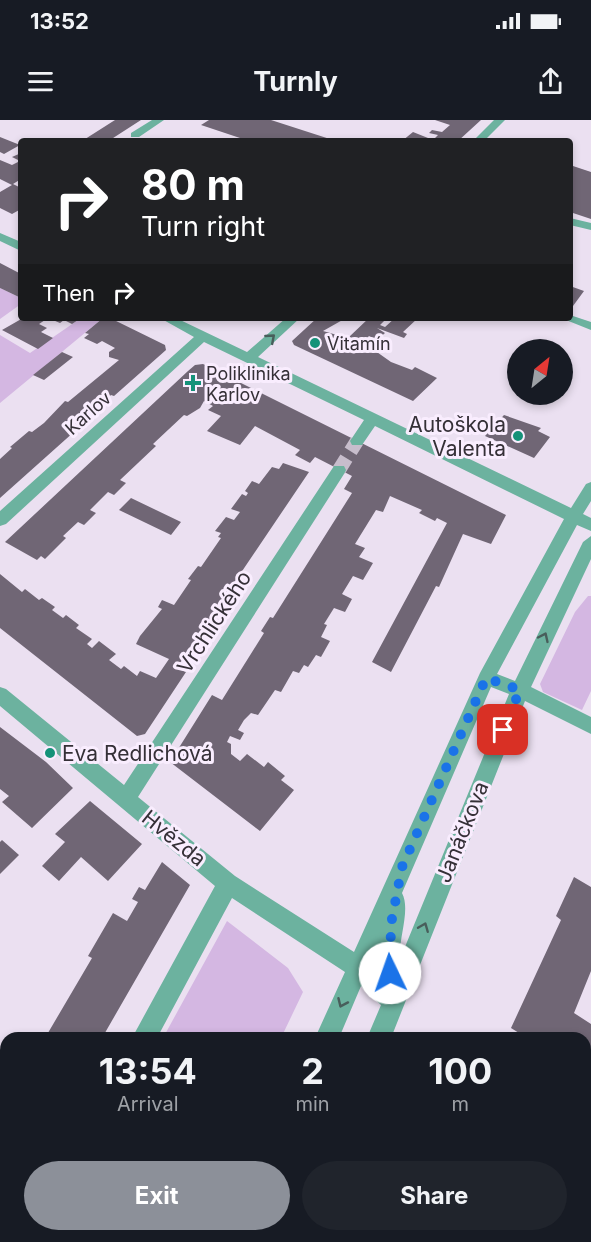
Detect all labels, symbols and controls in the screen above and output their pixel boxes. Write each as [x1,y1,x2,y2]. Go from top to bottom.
text: 13:52 [30,8,89,34]
icon: menu [24,65,57,98]
text: Turnly [253,65,338,98]
icon: share [534,65,567,98]
text: 80 m [141,159,245,210]
icon: right [42,162,120,240]
text: Turn right [141,210,265,243]
icon: right [107,276,140,309]
text: Then [42,280,95,306]
place label: Vitamín [327,333,391,354]
one-way arrow [265,334,275,345]
marker: Vitamín [308,336,322,350]
north arrow [507,339,573,405]
map controls [507,339,573,405]
place label: Poliklinika Karlov [206,363,291,405]
marker: Poliklinika Karlov [184,374,202,392]
street label: Karlov [61,387,115,439]
place label: Autoškola Valenta [408,412,506,461]
marker: Autoškola Valenta [511,429,525,443]
street label: Vrchlického [172,566,256,678]
one-way arrow [537,632,549,643]
pin [477,704,528,755]
icon: arrive [486,713,519,746]
place label: Eva Redlichová [62,741,213,766]
marker: Eva Redlichová [43,746,57,760]
street label: Janáčkova [430,778,494,886]
street label: Hvězda [137,805,211,871]
one-way arrow [416,922,429,933]
position arrow [358,941,422,1005]
one-way arrow [338,997,350,1008]
text: 13:54 [99,1049,197,1093]
text: 2 [301,1049,324,1093]
text: 100 [428,1049,492,1093]
text: Arrival [117,1092,178,1116]
text: min [295,1092,330,1116]
text: m [452,1092,469,1116]
button: Exit [24,1161,290,1230]
button: Share [302,1161,567,1230]

